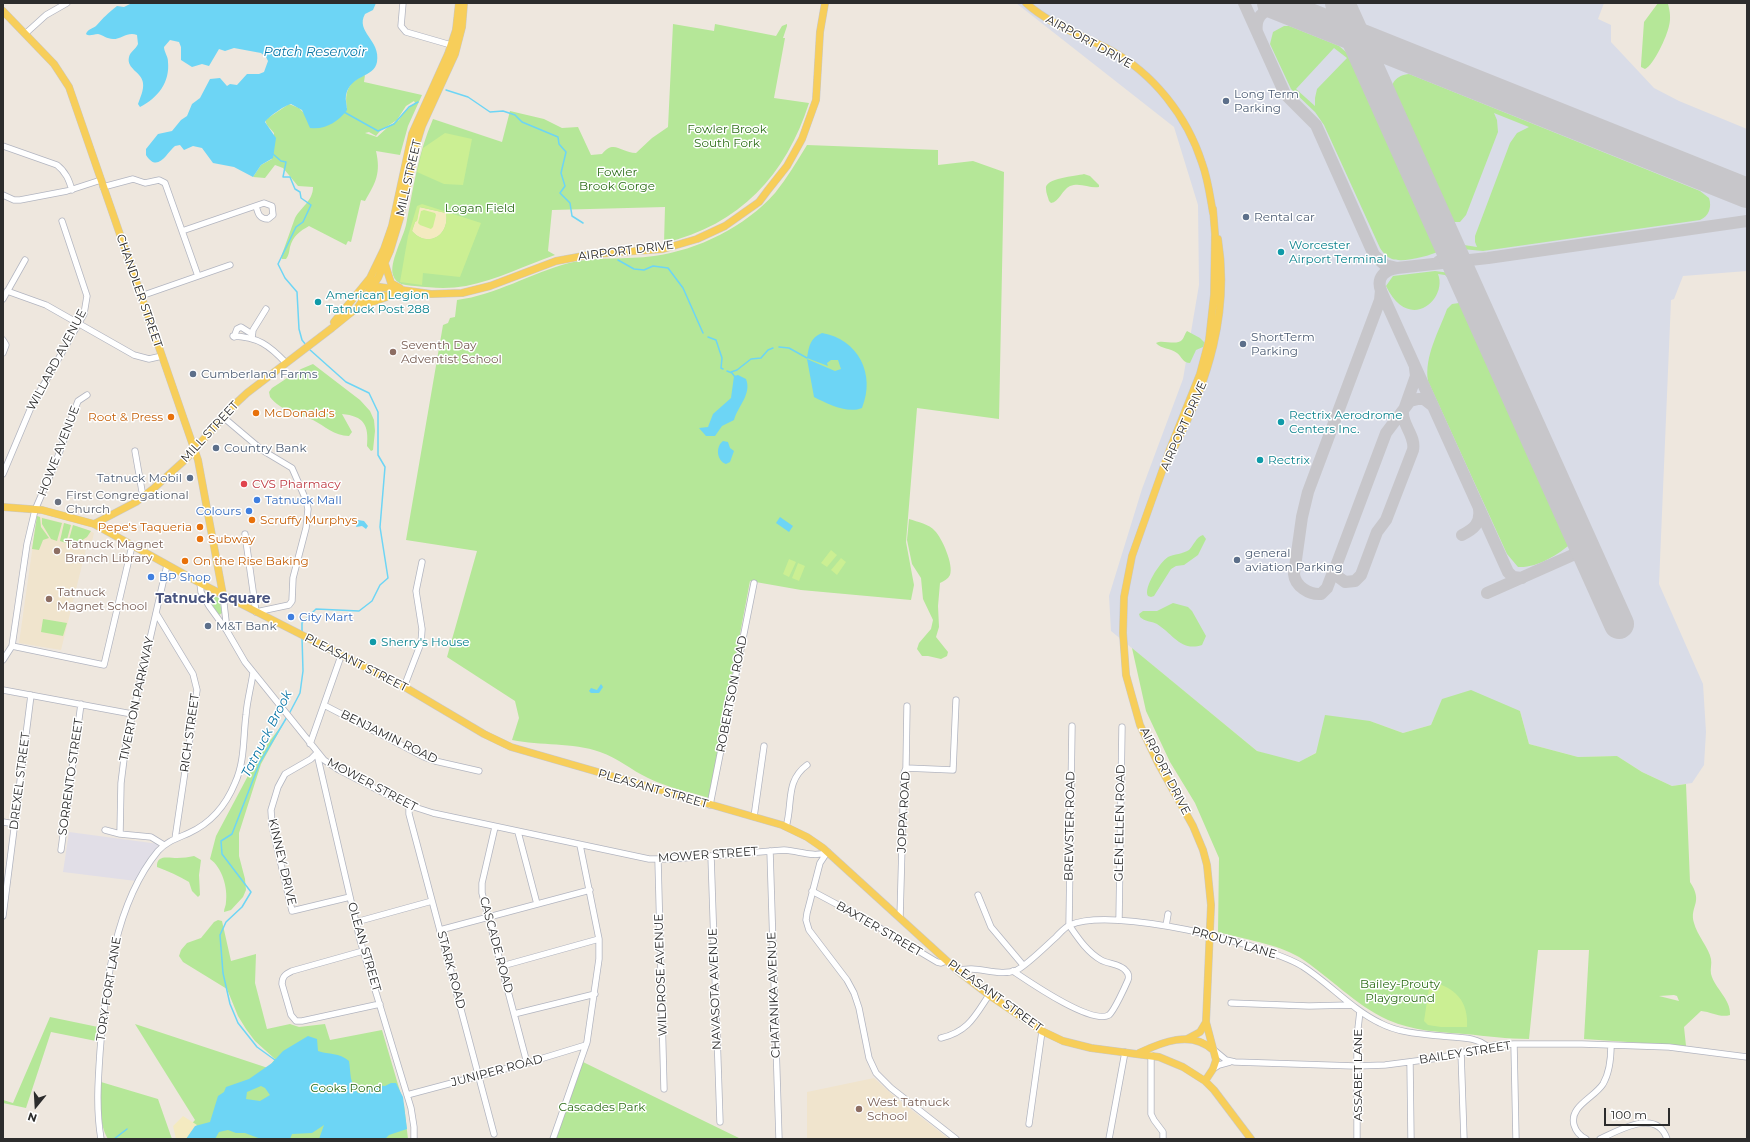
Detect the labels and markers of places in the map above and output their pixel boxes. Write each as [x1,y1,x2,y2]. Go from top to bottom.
place label: Long Term Parking [1234,87,1299,115]
marker: Long Term Parking [1221,96,1231,106]
place label: Rental car [1254,210,1315,224]
marker: Rental car [1241,212,1251,222]
place label: Worcester Airport Terminal [1289,238,1387,266]
marker: Worcester Airport Terminal [1276,247,1286,257]
place label: American Legion Tatnuck Post 288 [326,288,430,316]
marker: American Legion Tatnuck Post 288 [313,297,323,307]
place label: ShortTerm Parking [1251,330,1315,358]
place label: Seventh Day Adventist School [401,338,502,366]
marker: ShortTerm Parking [1238,339,1248,349]
marker: Seventh Day Adventist School [388,347,398,357]
place label: Cumberland Farms [201,367,318,381]
marker: Cumberland Farms [188,369,198,379]
place label: McDonald's [264,406,334,420]
marker: McDonald's [251,408,261,418]
place label: Rectrix Aerodrome Centers Inc. [1289,408,1402,436]
place label: Root & Press [88,410,163,424]
marker: Root & Press [166,412,176,422]
marker: Rectrix Aerodrome Centers Inc. [1276,417,1286,427]
place label: Country Bank [224,441,307,455]
marker: Country Bank [211,443,221,453]
place label: Rectrix [1268,453,1310,467]
marker: Rectrix [1255,455,1265,465]
place label: Tatnuck Mobil [97,471,182,485]
marker: Tatnuck Mobil [185,473,195,483]
place label: CVS Pharmacy [252,477,341,491]
marker: CVS Pharmacy [239,479,249,489]
place label: First Congregational Church [66,488,189,516]
place label: Tatnuck Mall [265,493,342,507]
marker: Tatnuck Mall [252,495,262,505]
marker: First Congregational Church [53,497,63,507]
place label: Colours [196,504,241,518]
marker: Colours [244,506,254,516]
place label: Scruffy Murphys [260,513,357,527]
marker: Scruffy Murphys [247,515,257,525]
place label: Pepe's Taqueria [98,520,192,534]
marker: Pepe's Taqueria [195,522,205,532]
place label: Subway [208,532,255,546]
marker: Subway [195,534,205,544]
place label: Tatnuck Magnet Branch Library [65,537,164,565]
marker: Tatnuck Magnet Branch Library [52,546,62,556]
place label: general aviation Parking [1245,546,1343,574]
place label: On the Rise Baking [193,554,309,568]
marker: general aviation Parking [1232,555,1242,565]
marker: On the Rise Baking [180,556,190,566]
place label: BP Shop [159,570,211,584]
marker: BP Shop [146,572,156,582]
place label: Tatnuck Magnet School [57,585,148,613]
marker: Tatnuck Magnet School [44,594,54,604]
place label: City Mart [299,610,353,624]
marker: City Mart [286,612,296,622]
place label: M&T Bank [216,619,277,633]
marker: M&T Bank [203,621,213,631]
place label: Sherry's House [381,635,470,649]
marker: Sherry's House [368,637,378,647]
place label: West Tatnuck School [867,1095,949,1123]
marker: West Tatnuck School [854,1104,864,1114]

